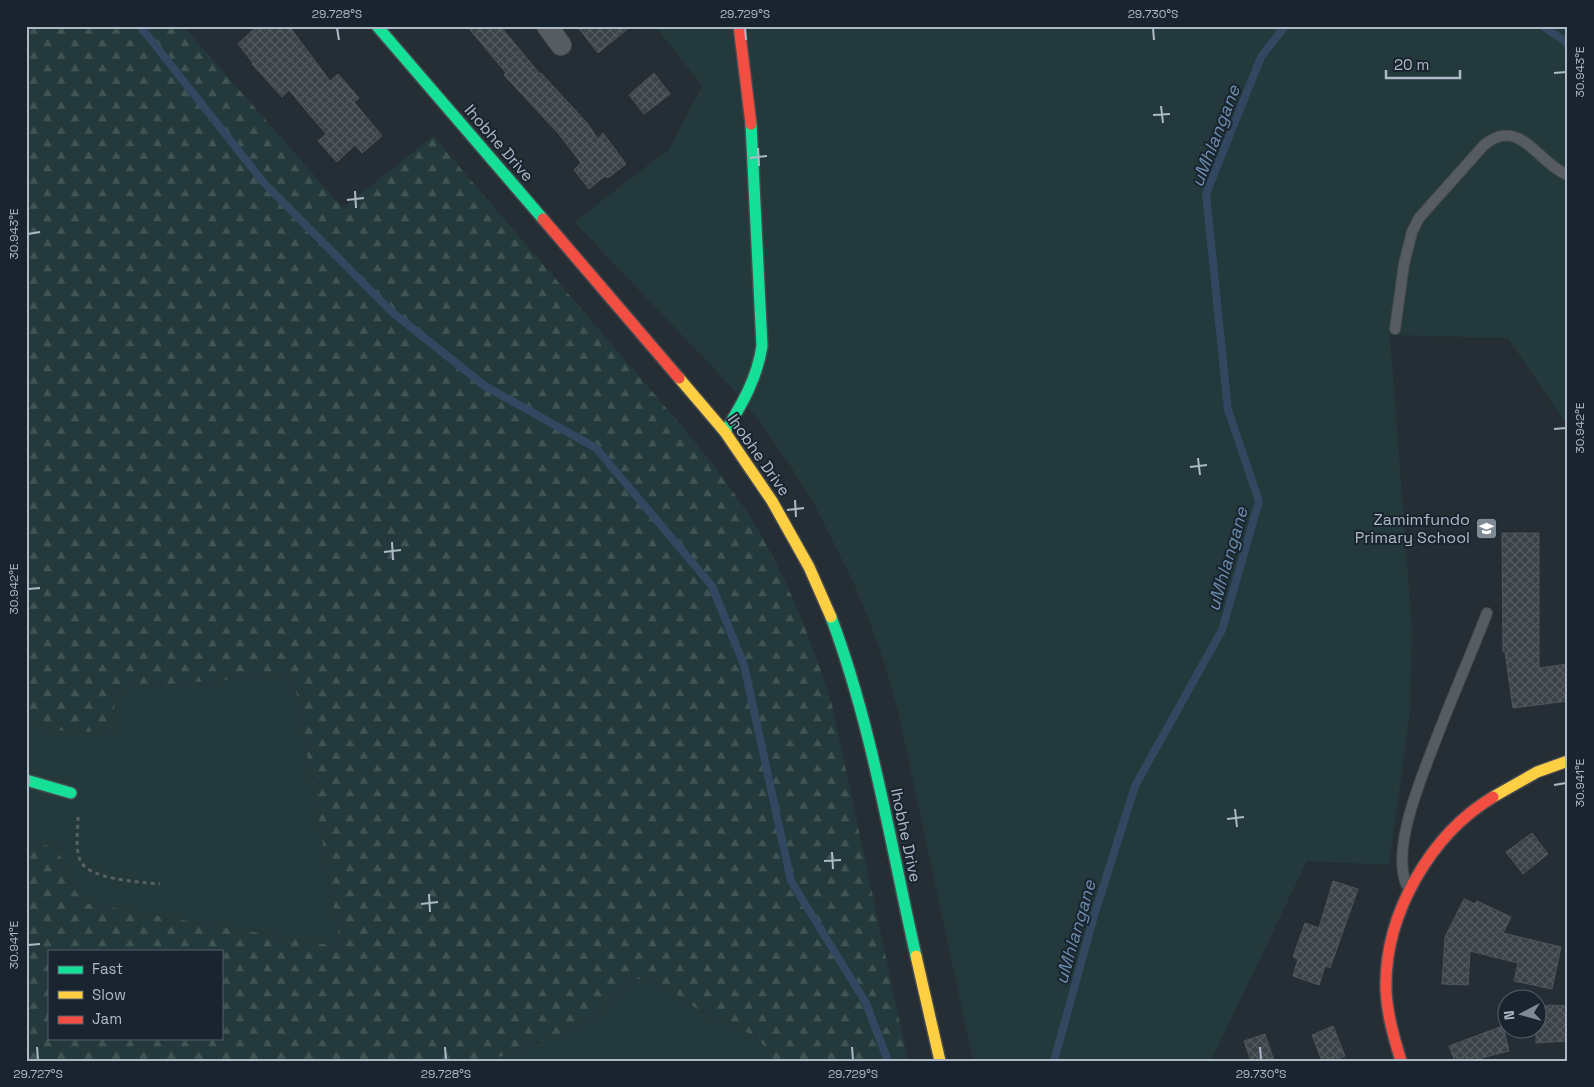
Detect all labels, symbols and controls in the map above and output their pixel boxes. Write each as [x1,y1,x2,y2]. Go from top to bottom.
text: 29.728°S [312,6,362,22]
text: 29.729°S [720,6,770,22]
text: 29.730°S [1128,6,1178,22]
text: 30.943°E [1572,46,1588,98]
scale bar [1386,48,1460,80]
text: 20 m [1394,55,1429,74]
water label: uMhlangane [1185,81,1245,190]
street label: Ihobhe Drive [460,100,538,186]
text: 30.943°E [6,208,22,260]
text: 30.942°E [1572,402,1588,454]
street label: Ihobhe Drive [723,410,795,500]
water label: uMhlangane [1201,503,1253,614]
place label: Zamimfundo Primary School [1355,509,1470,548]
school or university icon: Zamimfundo Primary School [1474,516,1498,540]
text: 30.942°E [6,563,22,615]
text: 30.941°E [1572,758,1588,807]
street label: Ihobhe Drive [886,786,926,884]
water label: uMhlangane [1049,876,1101,987]
text: 30.941°E [6,920,22,969]
legend [48,950,222,1040]
text: Fast [92,959,123,978]
text: Slow [92,985,126,1004]
north arrow [1496,990,1546,1040]
text: Jam [92,1009,122,1028]
text: N [1500,1010,1519,1021]
text: 29.727°S [13,1066,63,1082]
text: 29.728°S [421,1066,471,1082]
text: 29.729°S [828,1066,878,1082]
text: 29.730°S [1236,1066,1286,1082]

